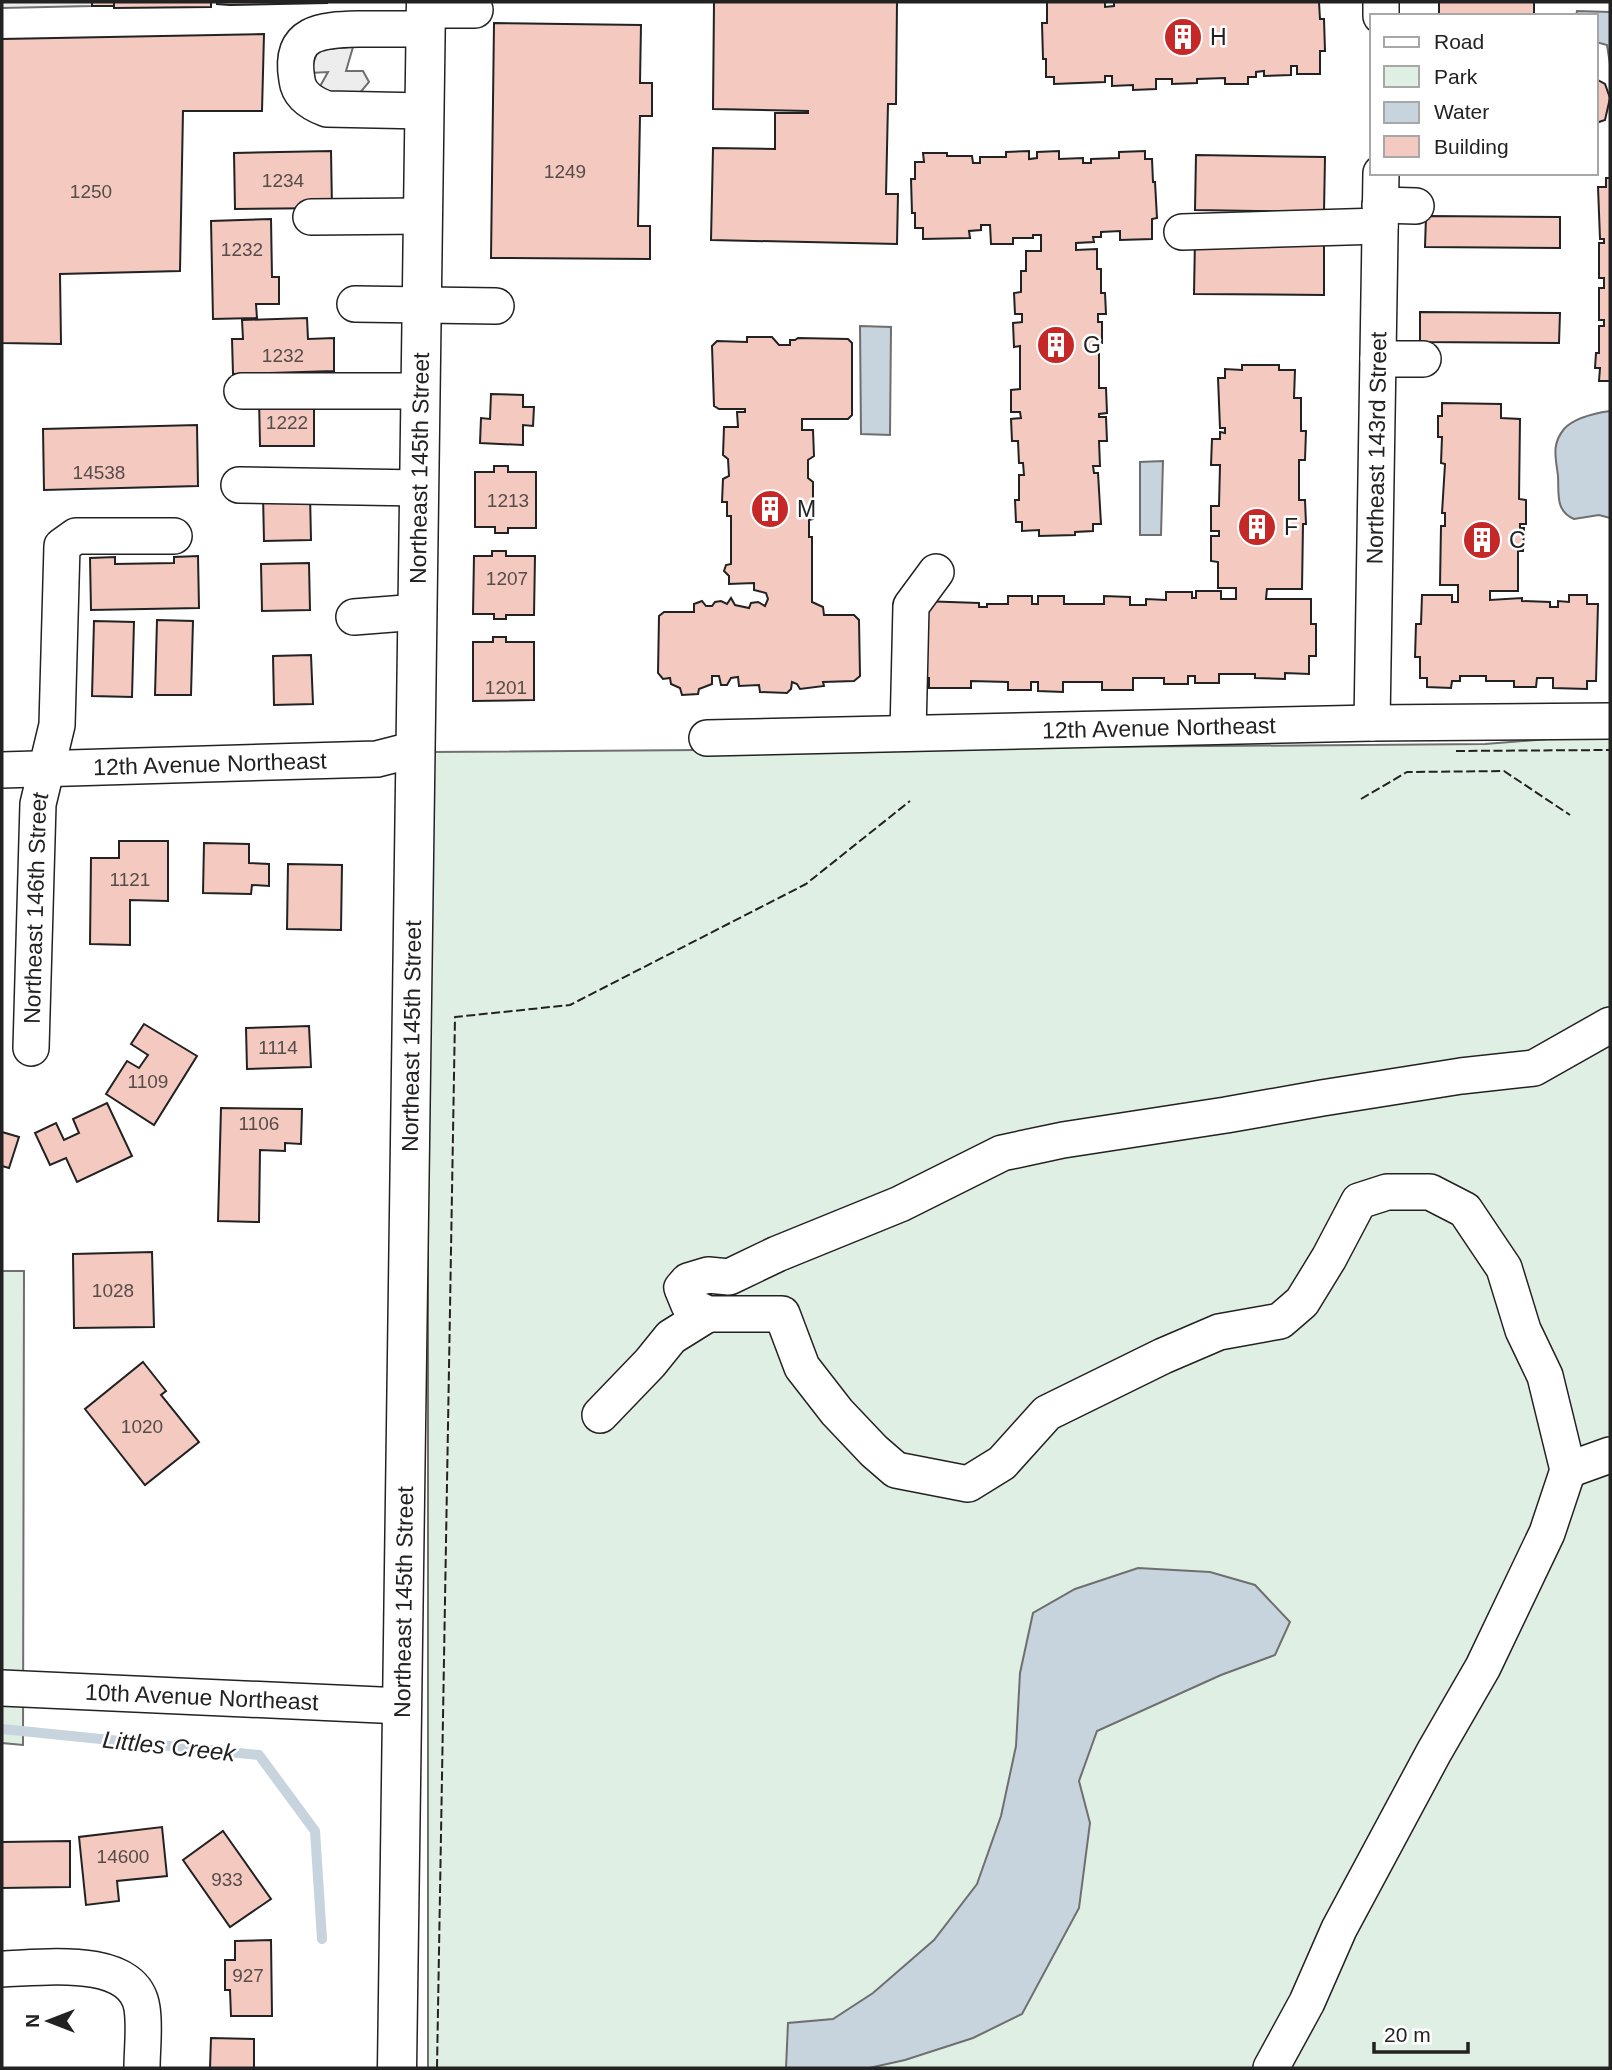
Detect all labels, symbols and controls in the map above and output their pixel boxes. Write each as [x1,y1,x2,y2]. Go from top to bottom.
legend [1370,14,1598,175]
building icon: H [1162,16,1204,58]
place label: H [1210,24,1227,50]
text: Road [1434,30,1484,53]
text: Park [1434,65,1478,88]
text: Water [1434,100,1489,123]
text: Building [1434,135,1509,158]
house number: 1249 [544,161,586,182]
house number: 1234 [262,170,305,191]
house number: 1250 [70,181,112,202]
house number: 1232 [221,239,263,260]
building icon: G [1035,324,1077,366]
street label: Northeast 143rd Street [1362,331,1391,565]
place label: G [1083,332,1101,358]
house number: 1232 [262,345,304,366]
street label: Northeast 145th Street [405,352,434,584]
house number: 1222 [266,412,308,433]
house number: 14538 [73,462,125,483]
building icon: M [749,488,791,530]
house number: 1213 [487,490,529,511]
place label: M [797,496,816,522]
building icon: F [1236,506,1278,548]
place label: F [1284,514,1298,540]
building icon: C [1461,519,1503,561]
place label: C [1509,527,1526,553]
house number: 1207 [486,568,528,589]
house number: 1201 [485,677,527,698]
street label: 12th Avenue Northeast [1042,712,1277,743]
street label: 12th Avenue Northeast [93,747,328,780]
street label: Northeast 146th Street [19,789,54,1024]
house number: 1121 [110,869,150,890]
street label: Northeast 145th Street [397,920,426,1152]
house number: 1114 [258,1037,298,1058]
house number: 1109 [128,1071,168,1092]
house number: 1106 [239,1113,279,1134]
house number: 1028 [92,1280,134,1301]
house number: 1020 [121,1416,163,1437]
street label: Northeast 145th Street [389,1486,418,1718]
street label: 10th Avenue Northeast [84,1679,320,1715]
water label: Littles Creek [101,1726,239,1767]
house number: 14600 [97,1846,149,1867]
house number: 933 [211,1869,243,1890]
house number: 927 [232,1965,264,1986]
north arrow [14,1986,84,2056]
scale bar [1374,2010,1468,2054]
text: N [22,2014,43,2028]
text: 20 m [1384,2023,1431,2046]

